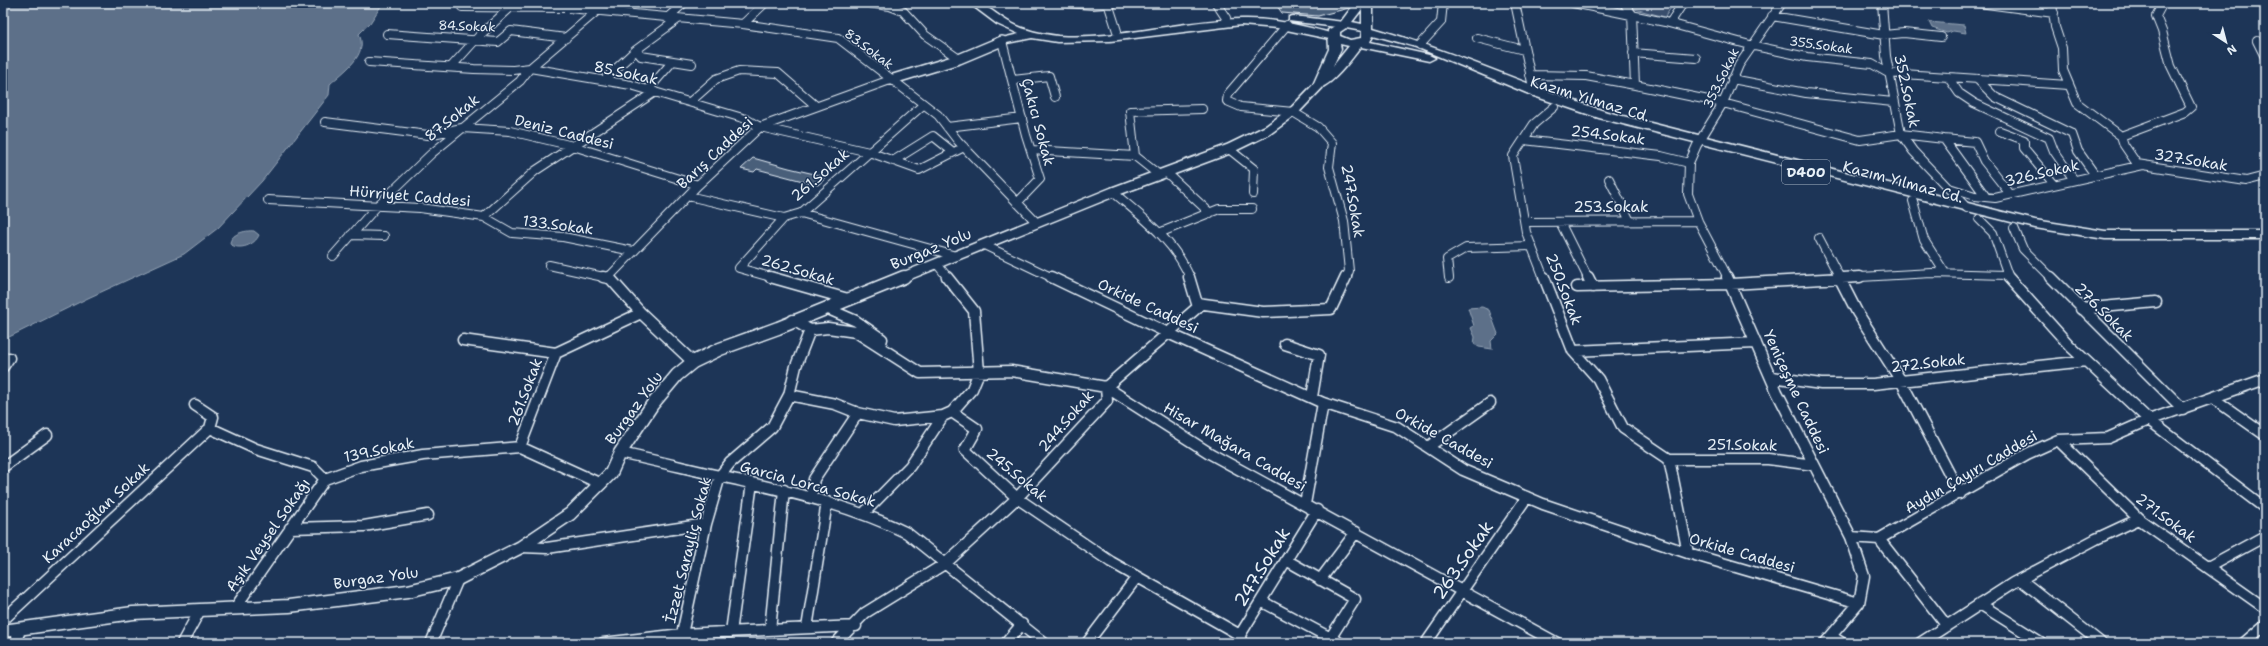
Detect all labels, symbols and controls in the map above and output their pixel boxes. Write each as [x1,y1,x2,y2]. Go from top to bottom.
street label: 84.Sokak [438,17,496,35]
north arrow [2206,22,2246,62]
street label: 83.Sokak [841,25,897,73]
street label: 355.Sokak [1788,32,1854,58]
text: N [2223,41,2240,58]
street label: 353.Sokak [1699,45,1743,111]
street label: 352.Sokak [1889,52,1925,130]
street label: 85.Sokak [592,56,660,90]
street label: Kazım Yılmaz Cd. [1528,71,1652,127]
street label: Çakıcı Sokak [1017,76,1059,168]
street label: 87.Sokak [420,90,484,146]
street label: Deniz Caddesi [512,110,616,154]
street label: Barış Caddesi [673,112,757,194]
street label: 254.Sokak [1570,120,1646,150]
street label: 261.Sokak [787,144,853,206]
street label: 327.Sokak [2153,144,2229,176]
street label: 326.Sokak [2003,155,2081,191]
street label: Kazım Yılmaz Cd. [1841,156,1966,208]
road number: D400 [1782,160,1830,184]
street label: 247.Sokak [1337,163,1369,239]
street label: Hürriyet Caddesi [348,181,472,211]
street label: 253.Sokak [1573,197,1649,217]
street label: 133.Sokak [521,211,595,239]
street label: Burgaz Yolu [887,224,975,274]
street label: 262.Sokak [759,250,837,290]
street label: 250.Sokak [1541,250,1587,328]
street label: Orkide Caddesi [1094,274,1202,338]
street label: 276.Sokak [2070,278,2138,346]
street label: Yeniçeşme Caddesi [1758,327,1834,457]
street label: 272.Sokak [1890,349,1966,377]
street label: 261.Sokak [503,355,547,429]
street label: Burgaz Yolu [601,367,667,449]
street label: 244.Sokak [1034,386,1098,456]
street label: Hisar Mağara Caddesi [1160,398,1310,496]
street label: Orkide Caddesi [1391,403,1497,473]
street label: Aydın Çayırı Caddesi [1901,426,2041,518]
street label: 139.Sokak [342,433,416,467]
street label: 251.Sokak [1706,434,1778,456]
street label: 245.Sokak [982,443,1052,507]
street label: Garcia Lorca Sokak [738,456,878,512]
street label: Karacaoğlan Sokak [38,458,154,568]
street label: Aşık Veysel Sokağı [221,474,315,596]
street label: İzzet Sarayliç Sokak [660,475,716,625]
street label: 271.Sokak [2132,489,2200,547]
street label: 263.Sokak [1427,516,1499,604]
street label: 247.Sokak [1228,523,1296,611]
street label: Orkide Caddesi [1687,528,1797,578]
street label: Burgaz Yolu [332,562,420,594]

